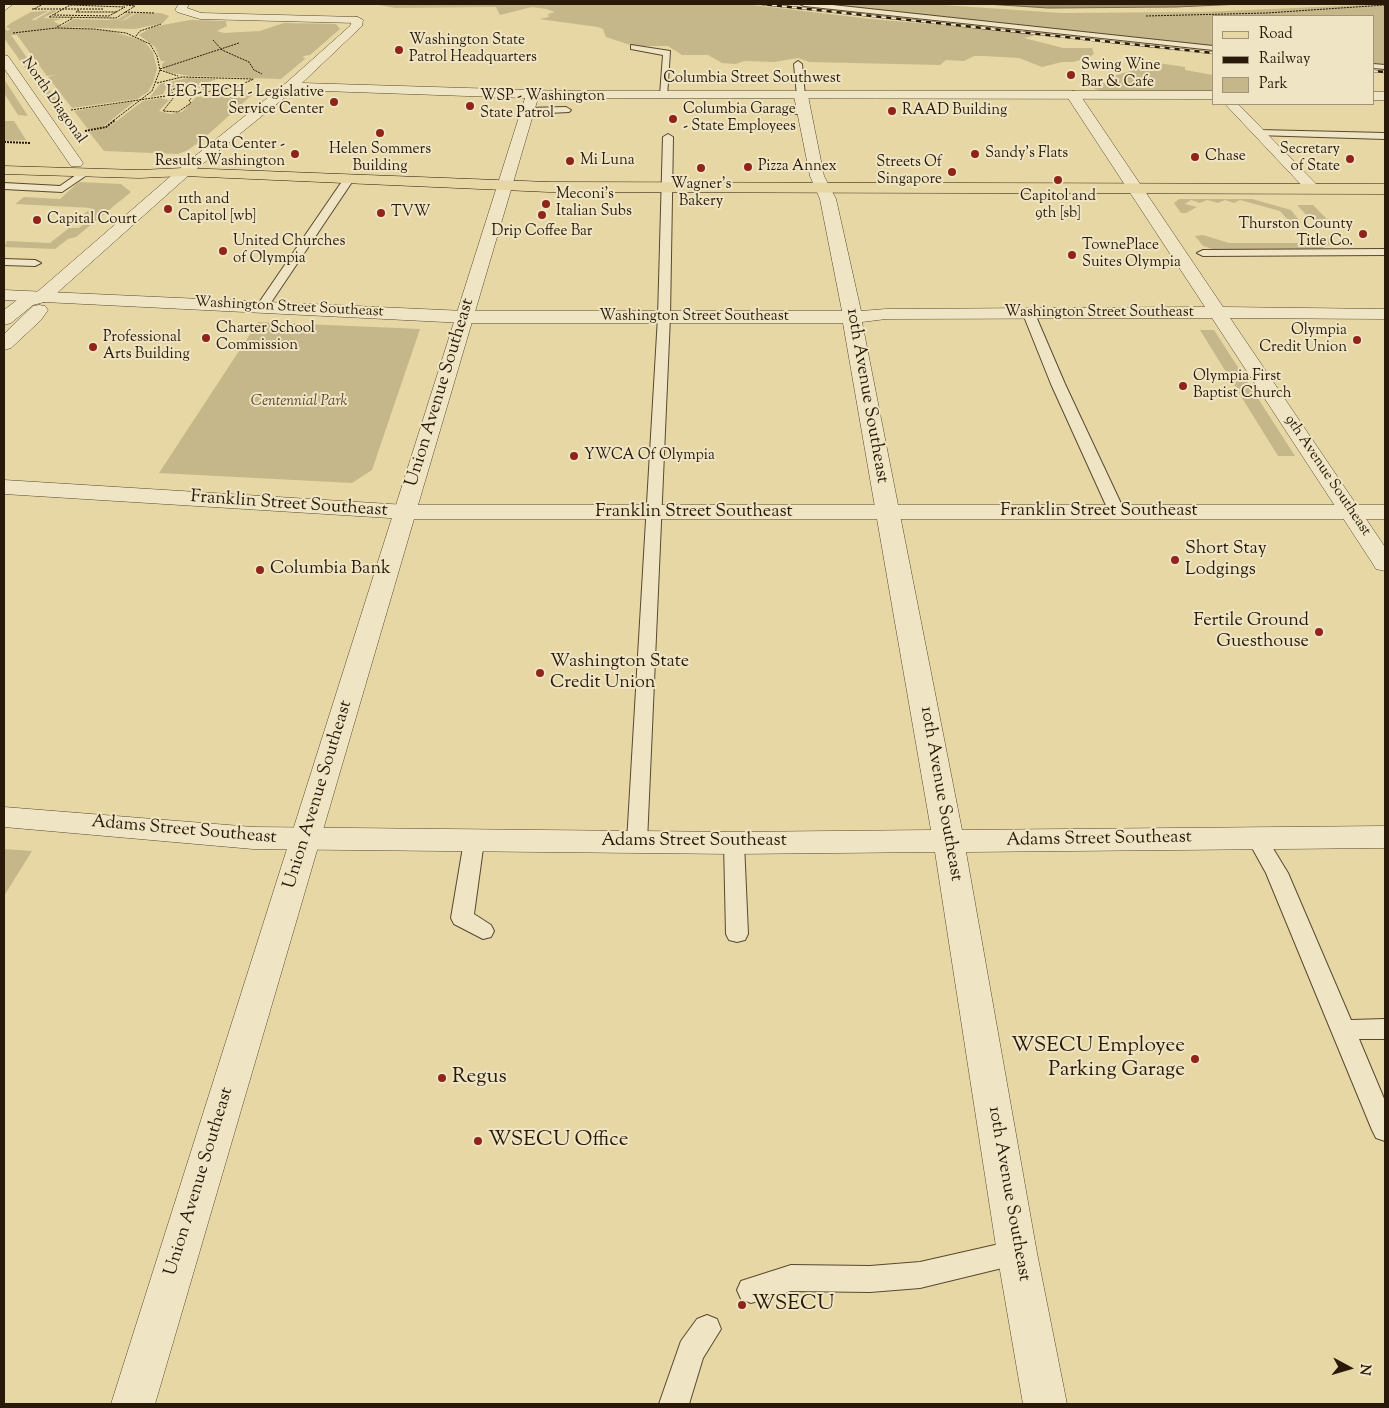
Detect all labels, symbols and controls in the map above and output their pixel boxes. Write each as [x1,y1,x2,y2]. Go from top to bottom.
legend [1212,15,1374,105]
text: Road [1259,24,1293,45]
place label: Washington State Patrol Headquarters [409,32,537,67]
marker: Washington State Patrol Headquarters [393,44,405,56]
text: Railway [1259,49,1310,70]
street label: North Diagonal [17,54,89,148]
place label: Swing Wine Bar & Cafe [1081,57,1160,92]
marker: Swing Wine Bar & Cafe [1065,69,1077,81]
street label: Columbia Street Southwest [663,70,841,88]
text: Park [1259,74,1288,95]
place label: LEG-TECH - Legislative Service Center [167,84,324,119]
place label: WSP - Washington State Patrol [480,88,605,123]
marker: LEG-TECH - Legislative Service Center [328,96,340,108]
marker: WSP - Washington State Patrol [464,100,476,112]
place label: Columbia Garage - State Employees [683,101,796,136]
place label: RAAD Building [902,102,1007,120]
marker: RAAD Building [886,105,898,117]
marker: Columbia Garage - State Employees [667,113,679,125]
marker: Helen Sommers Building [374,127,386,139]
place label: Data Center - Results Washington [155,136,285,171]
place label: Helen Sommers Building [329,141,431,176]
place label: Secretary of State [1280,141,1340,176]
place label: Sandy's Flats [985,145,1068,163]
marker: Data Center - Results Washington [289,148,301,160]
marker: Sandy's Flats [969,148,981,160]
place label: Chase [1205,148,1246,166]
marker: Chase [1189,151,1201,163]
place label: Mi Luna [580,152,635,170]
marker: Secretary of State [1344,153,1356,165]
place label: Streets Of Singapore [876,154,942,189]
marker: Mi Luna [564,155,576,167]
place label: Pizza Annex [758,158,837,176]
marker: Pizza Annex [742,161,754,173]
marker: Wagner's Bakery [695,162,707,174]
marker: Streets Of Singapore [946,166,958,178]
marker: Capitol and 9th [sb] [1052,174,1064,186]
place label: Wagner's Bakery [671,176,731,211]
place label: Meconi's Italian Subs [556,186,632,221]
place label: Capitol and 9th [sb] [1020,188,1096,223]
place label: 11th and Capitol [wb] [178,191,256,226]
marker: Meconi's Italian Subs [540,198,552,210]
marker: 11th and Capitol [wb] [162,203,174,215]
place label: TVW [391,204,430,222]
marker: TVW [375,207,387,219]
marker: Drip Coffee Bar [536,209,548,221]
place label: Capital Court [47,211,137,229]
marker: Capital Court [31,214,43,226]
place label: Thurston County Title Co. [1238,216,1353,251]
place label: Drip Coffee Bar [492,223,592,241]
marker: Thurston County Title Co. [1357,228,1369,240]
place label: United Churches of Olympia [233,233,345,268]
place label: TownePlace Suites Olympia [1082,237,1181,272]
marker: United Churches of Olympia [217,245,229,257]
marker: TownePlace Suites Olympia [1066,249,1078,261]
street label: Washington Street Southeast [194,294,384,322]
street label: Union Avenue Southeast [402,296,480,490]
street label: Washington Street Southeast [1004,304,1194,322]
street label: 10th Avenue Southeast [840,307,892,485]
street label: Washington Street Southeast [599,308,789,326]
place label: Charter School Commission [216,320,315,355]
place label: Olympia Credit Union [1259,322,1347,357]
place label: Professional Arts Building [103,329,190,364]
marker: Charter School Commission [200,332,212,344]
marker: Olympia Credit Union [1351,334,1363,346]
marker: Professional Arts Building [87,341,99,353]
place label: Olympia First Baptist Church [1193,368,1292,403]
marker: Olympia First Baptist Church [1177,380,1189,392]
park label: Centennial Park [251,393,347,411]
street label: 9th Avenue Southeast [1280,412,1374,540]
place label: YWCA Of Olympia [584,447,715,465]
marker: YWCA Of Olympia [568,450,580,462]
street label: Franklin Street Southeast [190,487,388,523]
street label: Franklin Street Southeast [1000,501,1198,523]
street label: Franklin Street Southeast [595,502,793,524]
place label: Short Stay Lodgings [1185,539,1267,582]
marker: Short Stay Lodgings [1169,554,1181,566]
place label: Columbia Bank [270,559,391,581]
marker: Columbia Bank [254,564,266,576]
place label: Fertile Ground Guesthouse [1194,611,1309,654]
marker: Fertile Ground Guesthouse [1313,626,1325,638]
place label: Washington State Credit Union [550,652,689,694]
marker: Washington State Credit Union [534,667,546,679]
street label: Union Avenue Southeast [280,698,358,892]
street label: 10th Avenue Southeast [914,705,966,883]
street label: Adams Street Southeast [91,812,277,850]
street label: Adams Street Southeast [1006,828,1192,852]
street label: Adams Street Southeast [601,831,787,853]
place label: WSECU Employee Parking Garage [1011,1034,1185,1084]
marker: WSECU Employee Parking Garage [1189,1053,1201,1065]
place label: Regus [452,1065,507,1091]
marker: Regus [436,1072,448,1084]
street label: Union Avenue Southeast [161,1085,239,1279]
street label: 10th Avenue Southeast [982,1105,1034,1283]
place label: WSECU Office [488,1128,629,1154]
marker: WSECU Office [472,1135,484,1147]
place label: WSECU [752,1292,834,1318]
marker: WSECU [736,1299,748,1311]
north arrow [1324,1343,1374,1393]
text: N [1353,1363,1374,1376]

